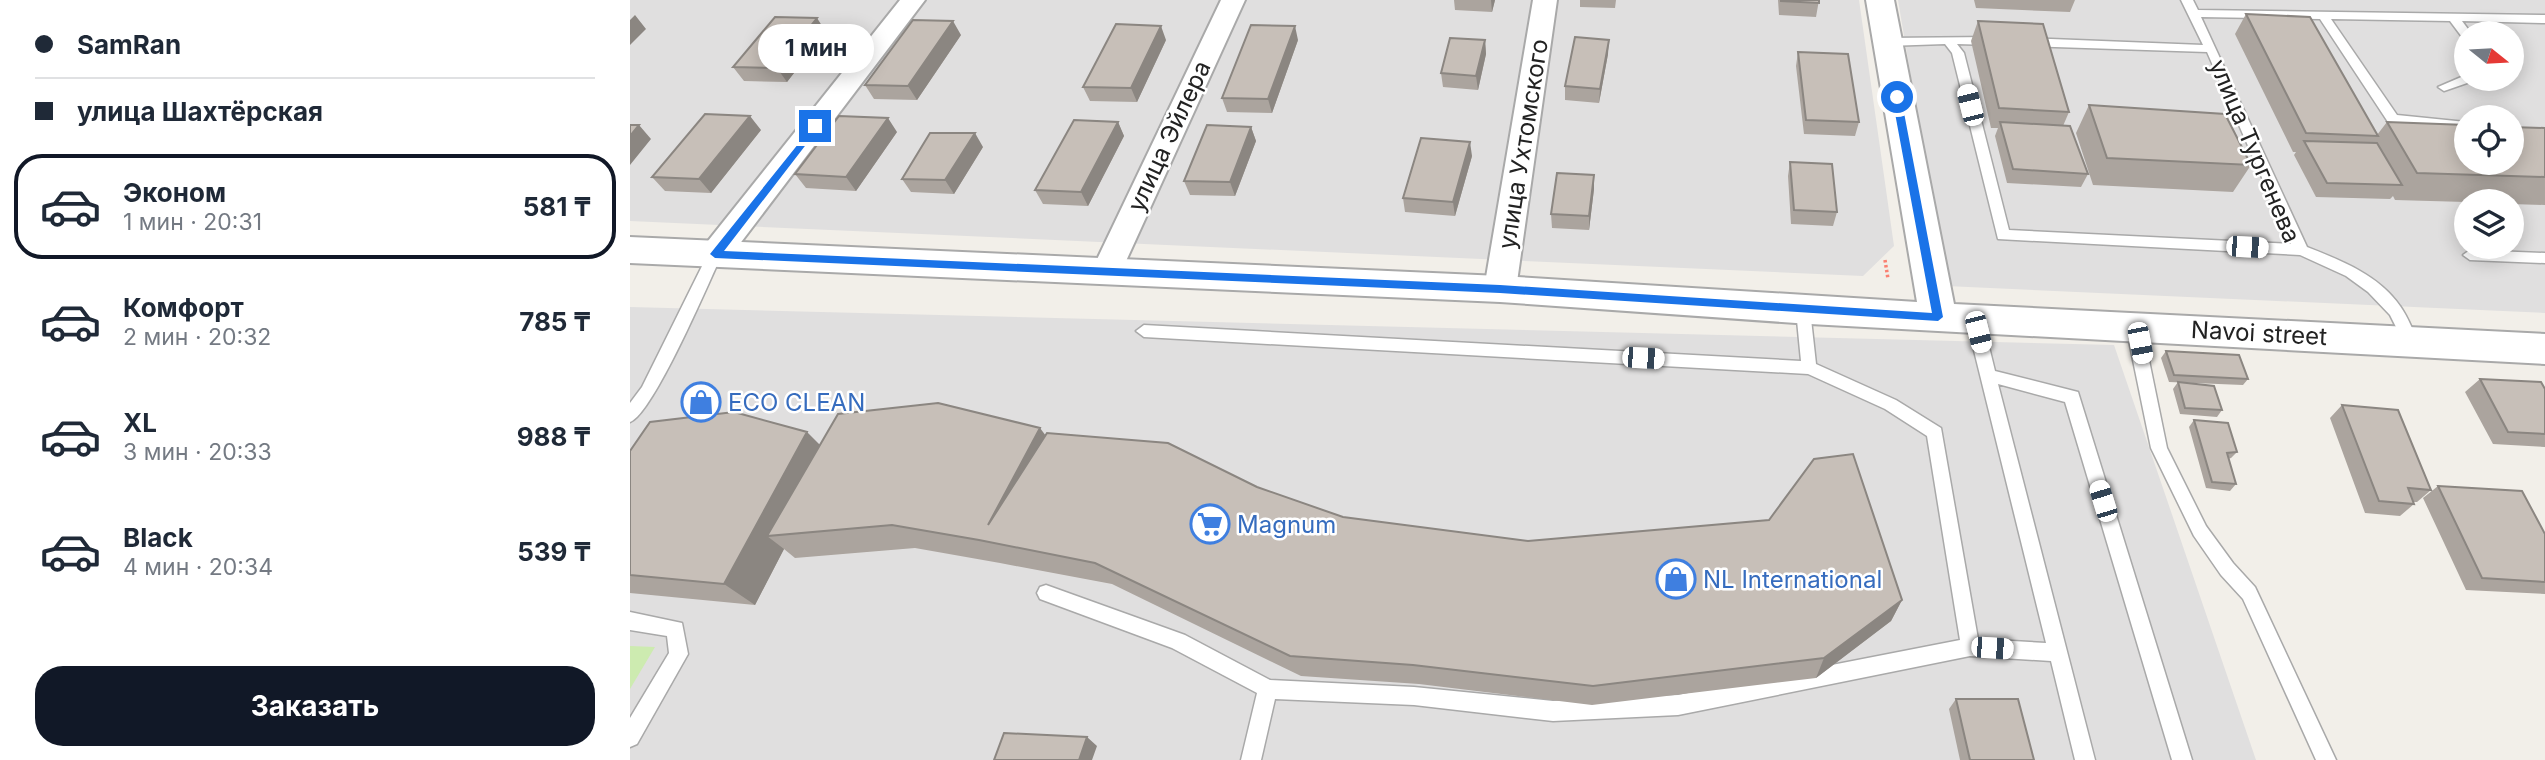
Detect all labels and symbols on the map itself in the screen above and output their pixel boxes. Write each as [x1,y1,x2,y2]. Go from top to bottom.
north arrow [2454,21,2524,91]
callout: 1 мин [757,24,873,74]
street label: улица Ухтомского [1492,37,1554,251]
street label: улица Тургенева [2203,55,2307,247]
street label: улица Эйлера [1121,56,1217,216]
route start [1881,81,1913,113]
car [1955,82,1986,128]
route end [799,110,831,142]
car [2226,235,2269,259]
car [1963,309,1994,355]
street label: Navoi street [2190,315,2328,351]
car [2126,320,2155,366]
car [1622,346,1665,370]
shop icon: ECO CLEAN [680,381,722,423]
place label: ECO CLEAN [728,388,865,417]
car [2087,478,2120,524]
supermarket icon: Magnum [1189,503,1231,545]
place label: Magnum [1237,510,1336,539]
shop icon: NL International [1655,558,1697,600]
place label: NL International [1703,565,1882,594]
car [1971,636,2014,660]

